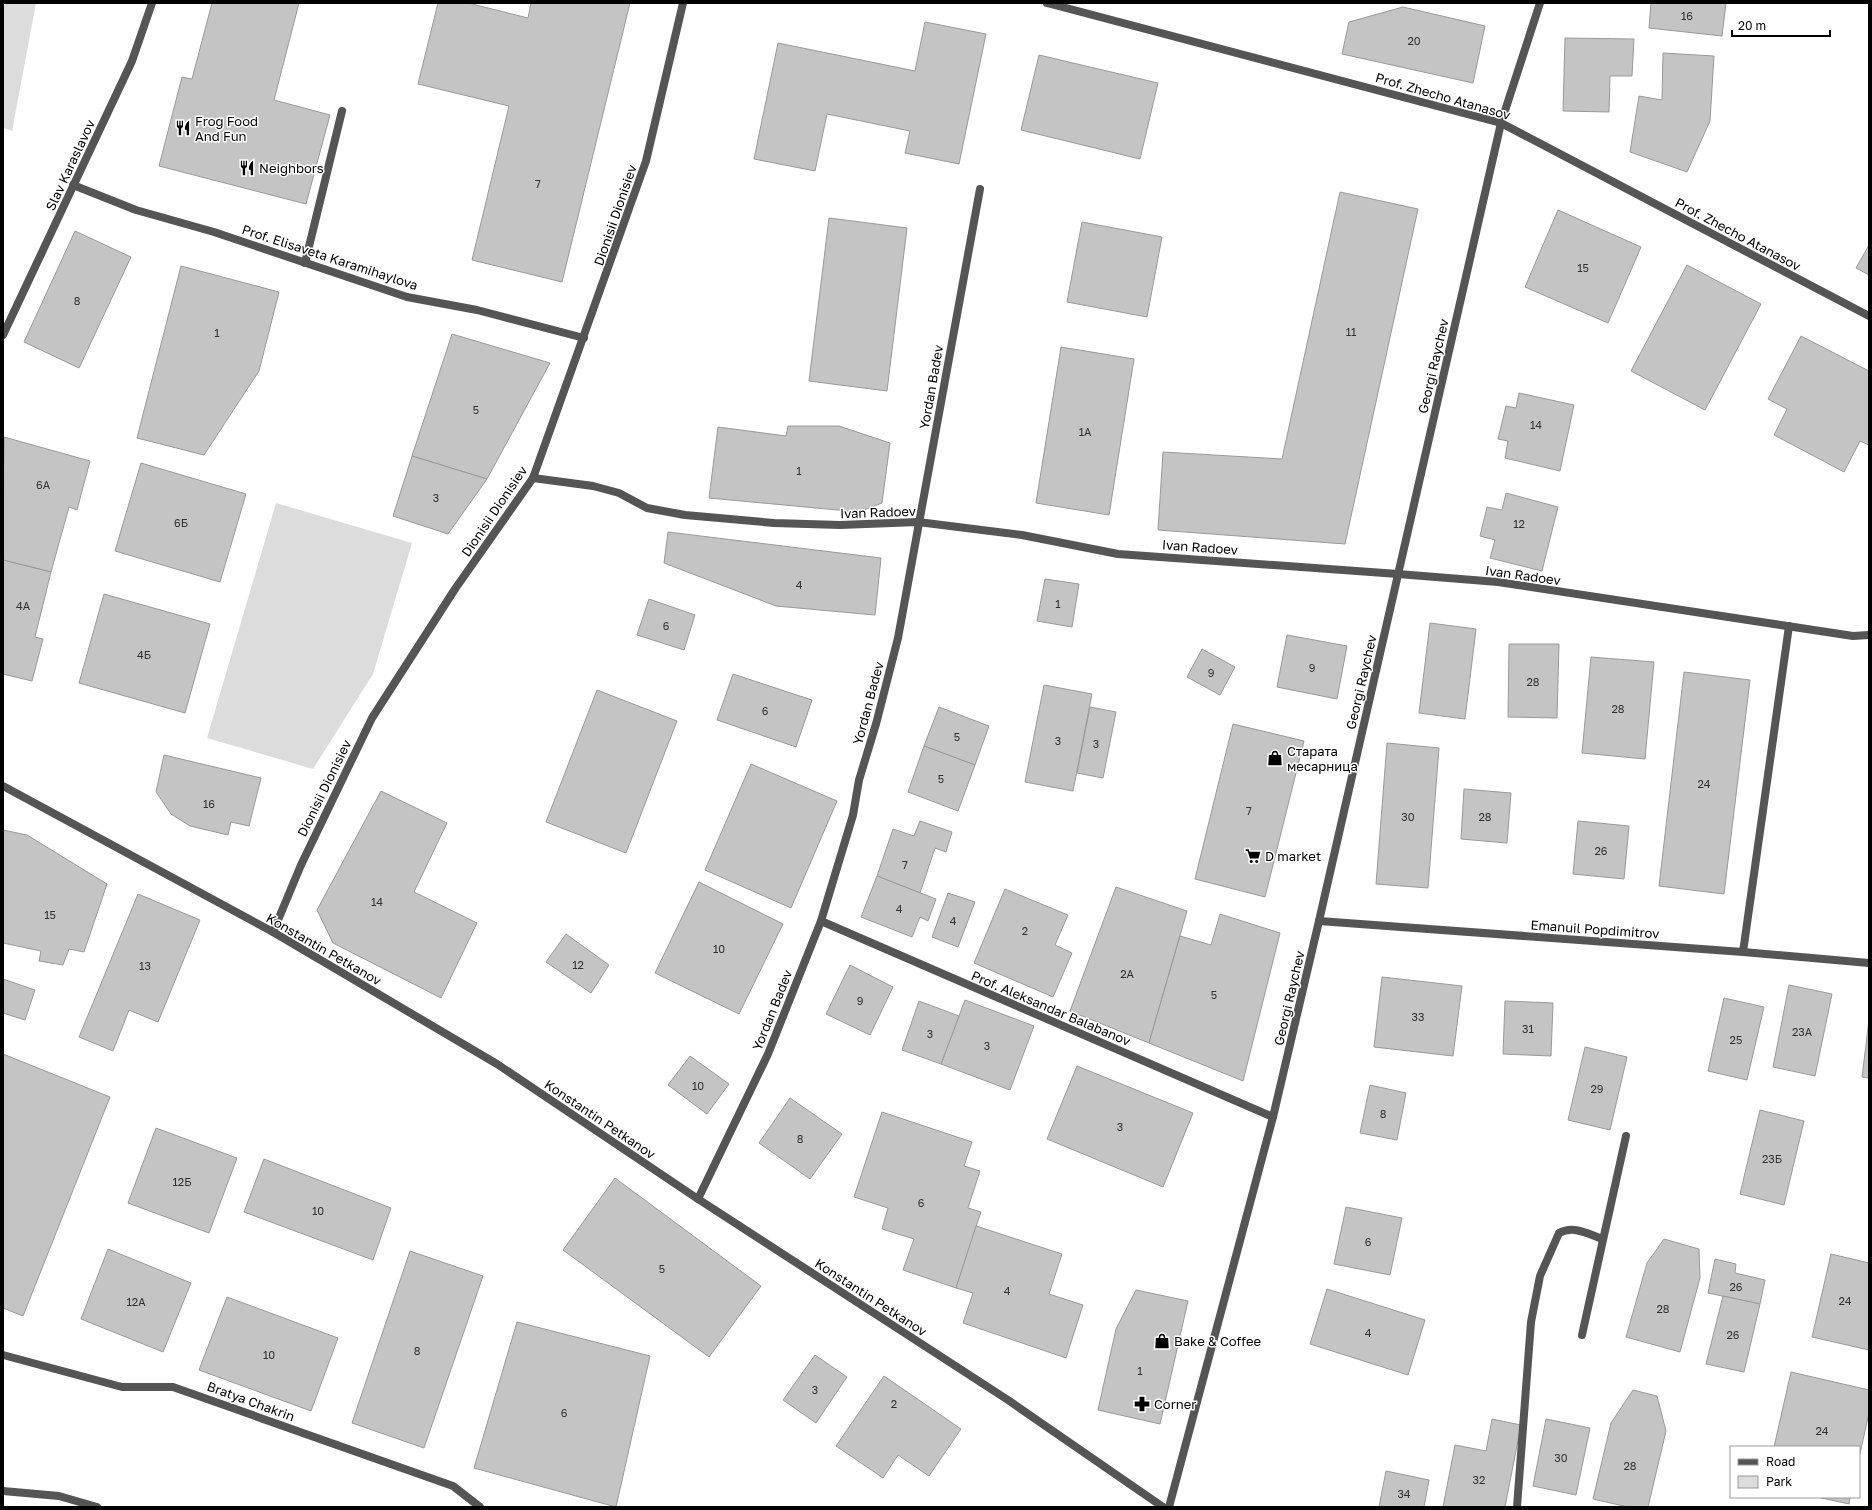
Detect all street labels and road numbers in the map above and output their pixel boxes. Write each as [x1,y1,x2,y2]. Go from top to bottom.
street label: Prof. Zhecho Atanasov [1374,69,1513,123]
street label: Slav Karaslavov [42,116,98,213]
street label: Dionisii Dionisiev [590,162,640,268]
street label: Prof. Zhecho Atanasov [1673,194,1804,274]
street label: Prof. Elisaveta Karamihaylova [240,221,420,293]
street label: Georgi Raychev [1414,316,1452,415]
street label: Yordan Badev [916,343,946,430]
street label: Dionisii Dionisiev [458,462,531,559]
street label: Ivan Radoev [840,503,917,521]
street label: Ivan Radoev [1162,536,1239,558]
street label: Ivan Radoev [1484,562,1562,588]
street label: Georgi Raychev [1342,632,1380,731]
street label: Yordan Badev [849,659,887,746]
street label: Dionisii Dionisiev [294,736,355,839]
street label: Konstantin Petkanov [264,910,385,989]
street label: Emanuil Popdimitrov [1530,917,1661,942]
street label: Georgi Raychev [1270,948,1308,1047]
street label: Yordan Badev [749,967,796,1053]
street label: Prof. Aleksandar Balabanov [969,967,1134,1049]
street label: Konstantin Petkanov [542,1076,659,1162]
street label: Konstantin Petkanov [812,1255,931,1340]
street label: Bratya Chakrin [205,1378,297,1424]

